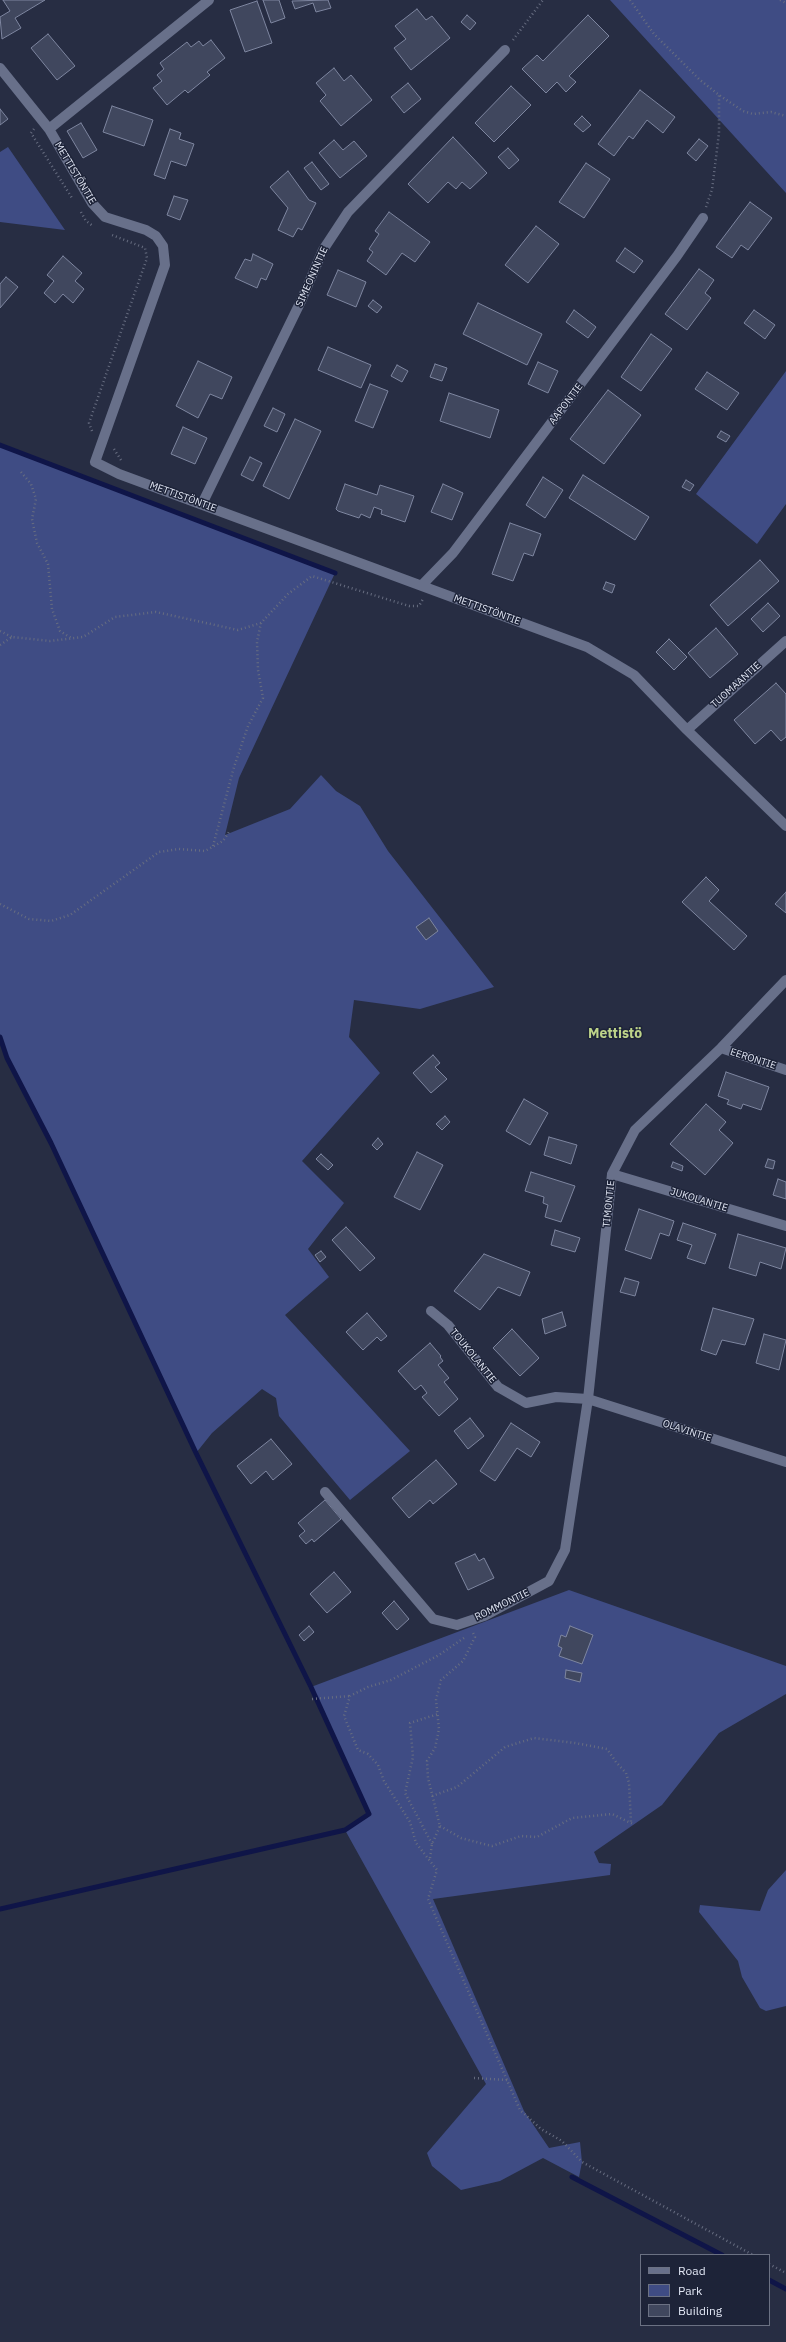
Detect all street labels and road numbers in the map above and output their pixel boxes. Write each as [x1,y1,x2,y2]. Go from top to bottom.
street label: METTISTÖNTIE [52,140,98,206]
street label: SIMEONINTIE [293,245,331,309]
street label: AAPONTIE [547,381,585,427]
street label: METTISTÖNTIE [148,479,218,515]
street label: METTISTÖNTIE [452,592,522,628]
street label: TUOMAANTIE [708,659,764,711]
street label: EERONTIE [729,1046,777,1072]
street label: TIMONTIE [601,1180,617,1228]
street label: JUKOLANTIE [669,1186,729,1214]
street label: TOUKOLANTIE [447,1326,499,1386]
street label: OLAVINTIE [661,1417,713,1445]
street label: ROMMONTIE [473,1587,531,1623]

